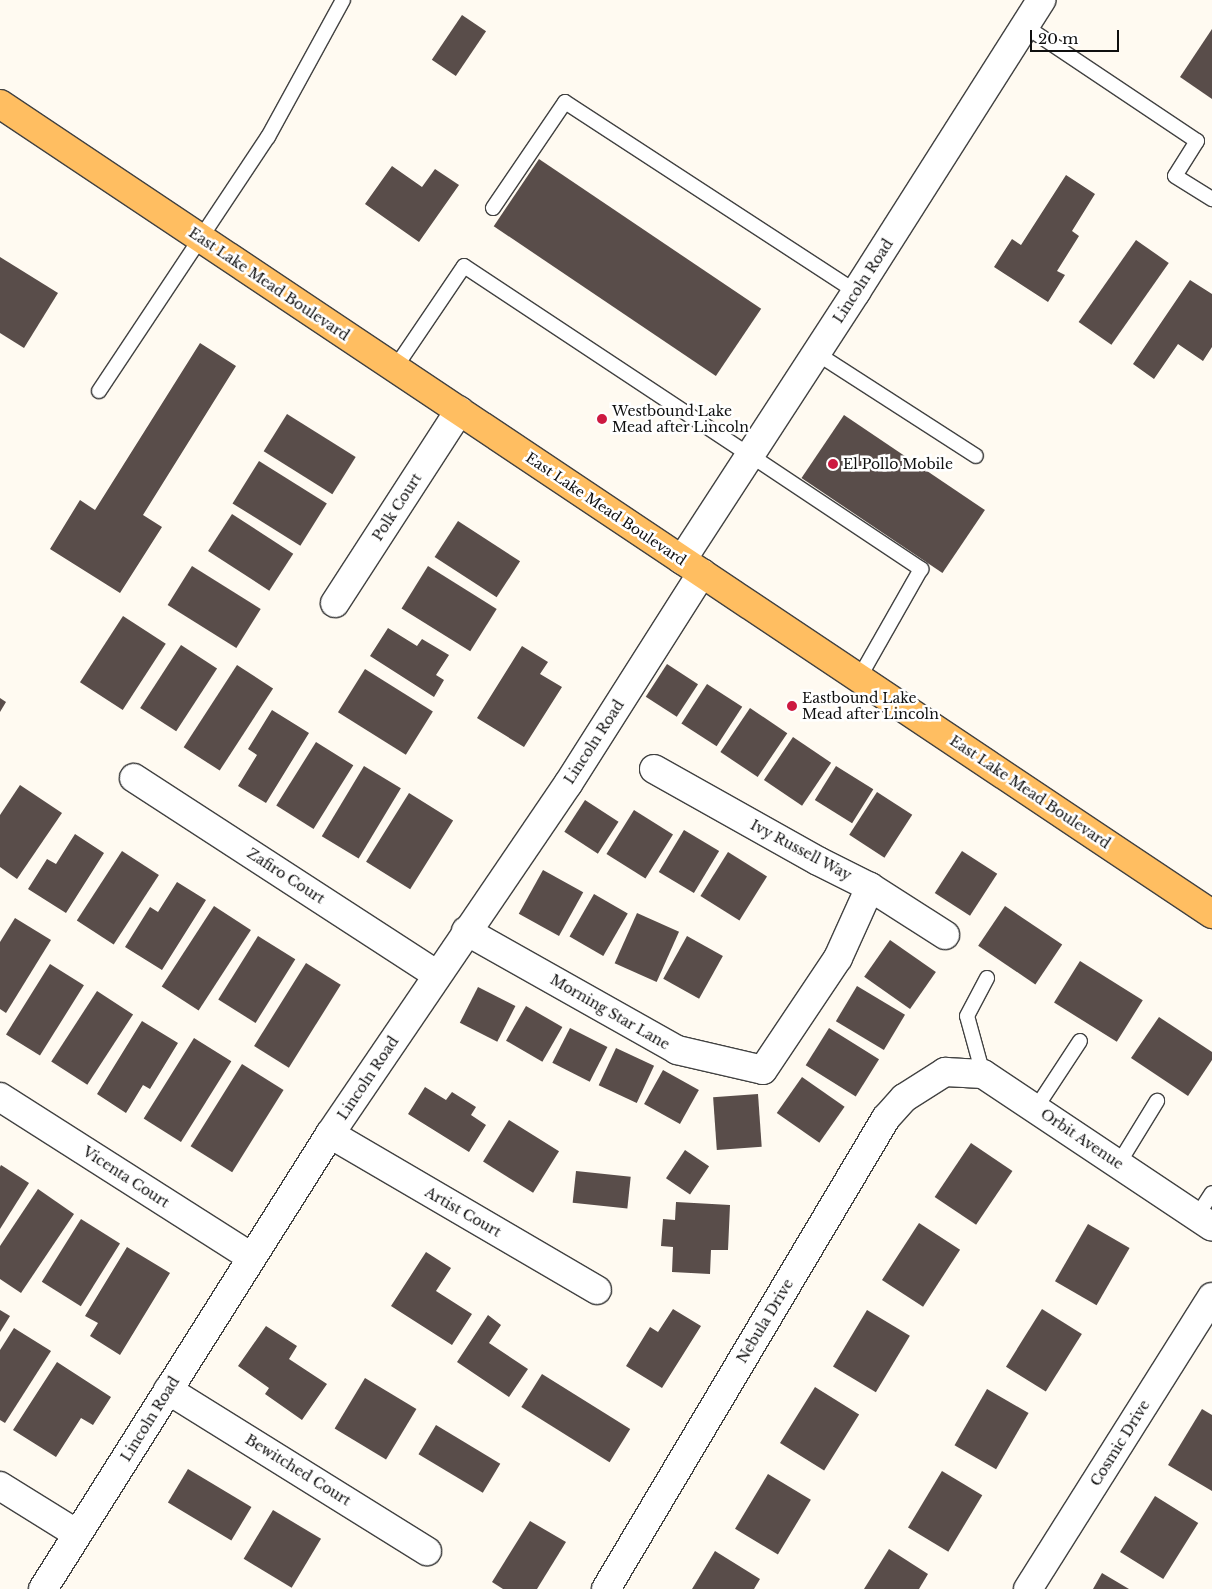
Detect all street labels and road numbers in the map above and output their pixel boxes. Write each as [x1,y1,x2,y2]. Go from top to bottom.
street label: East Lake Mead Boulevard [186,224,352,344]
street label: Lincoln Road [830,236,896,326]
street label: East Lake Mead Boulevard [523,449,689,569]
street label: Polk Court [369,470,425,544]
street label: Lincoln Road [561,697,627,787]
street label: East Lake Mead Boulevard [947,732,1113,852]
street label: Ivy Russell Way [747,816,855,884]
street label: Zafiro Court [244,845,328,907]
street label: Morning Star Lane [547,971,673,1053]
street label: Lincoln Road [334,1033,402,1123]
street label: Orbit Avenue [1037,1105,1127,1173]
street label: Vicenta Court [80,1143,172,1211]
street label: Artist Court [422,1183,504,1241]
street label: Nebula Drive [733,1276,797,1366]
street label: Lincoln Road [117,1374,183,1464]
street label: Cosmic Drive [1087,1397,1153,1489]
street label: Bewitched Court [242,1431,354,1509]

